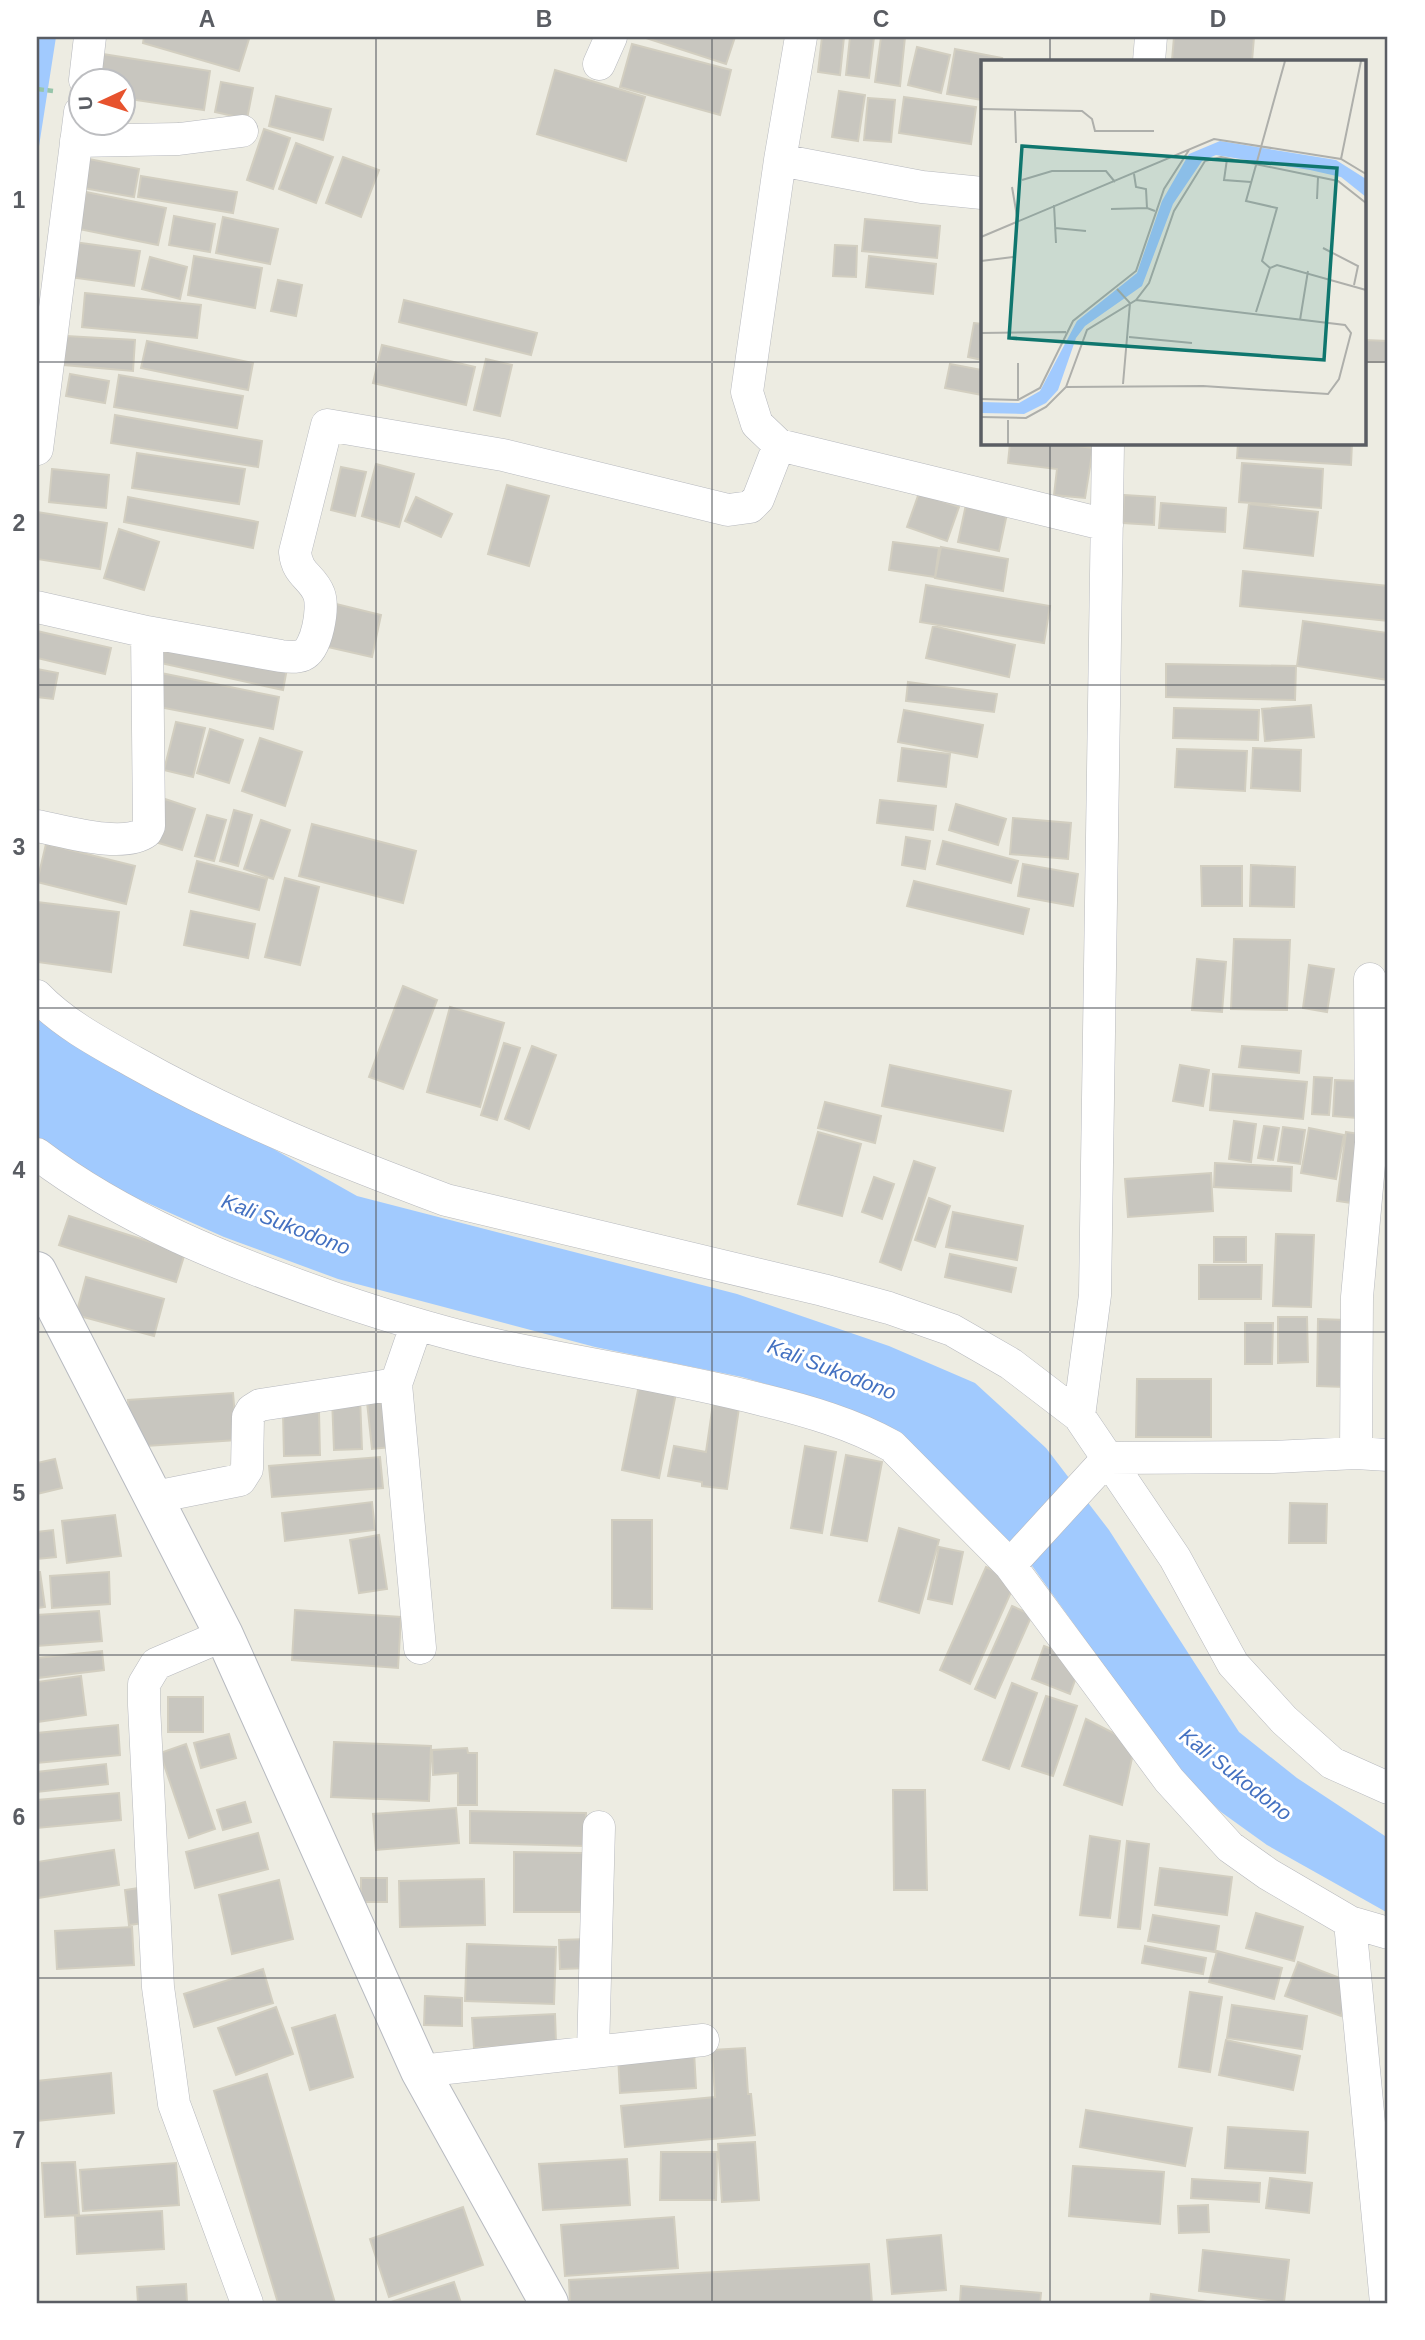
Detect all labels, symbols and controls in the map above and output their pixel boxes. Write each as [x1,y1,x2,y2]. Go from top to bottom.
text: A [199,6,215,32]
text: B [536,6,552,32]
text: C [873,6,889,32]
text: D [1210,6,1226,32]
inset map [981,60,1366,444]
north arrow [66,66,136,136]
text: U [75,96,96,111]
text: 1 [13,187,26,213]
text: 2 [13,510,25,536]
text: 3 [13,834,25,860]
text: 4 [13,1157,26,1183]
water label: Kali Sukodono [219,1189,354,1259]
water label: Kali Sukodono [765,1334,900,1404]
text: 5 [13,1480,26,1506]
water label: Kali Sukodono [1176,1723,1297,1825]
text: 6 [13,1804,25,1830]
text: 7 [13,2127,25,2153]

